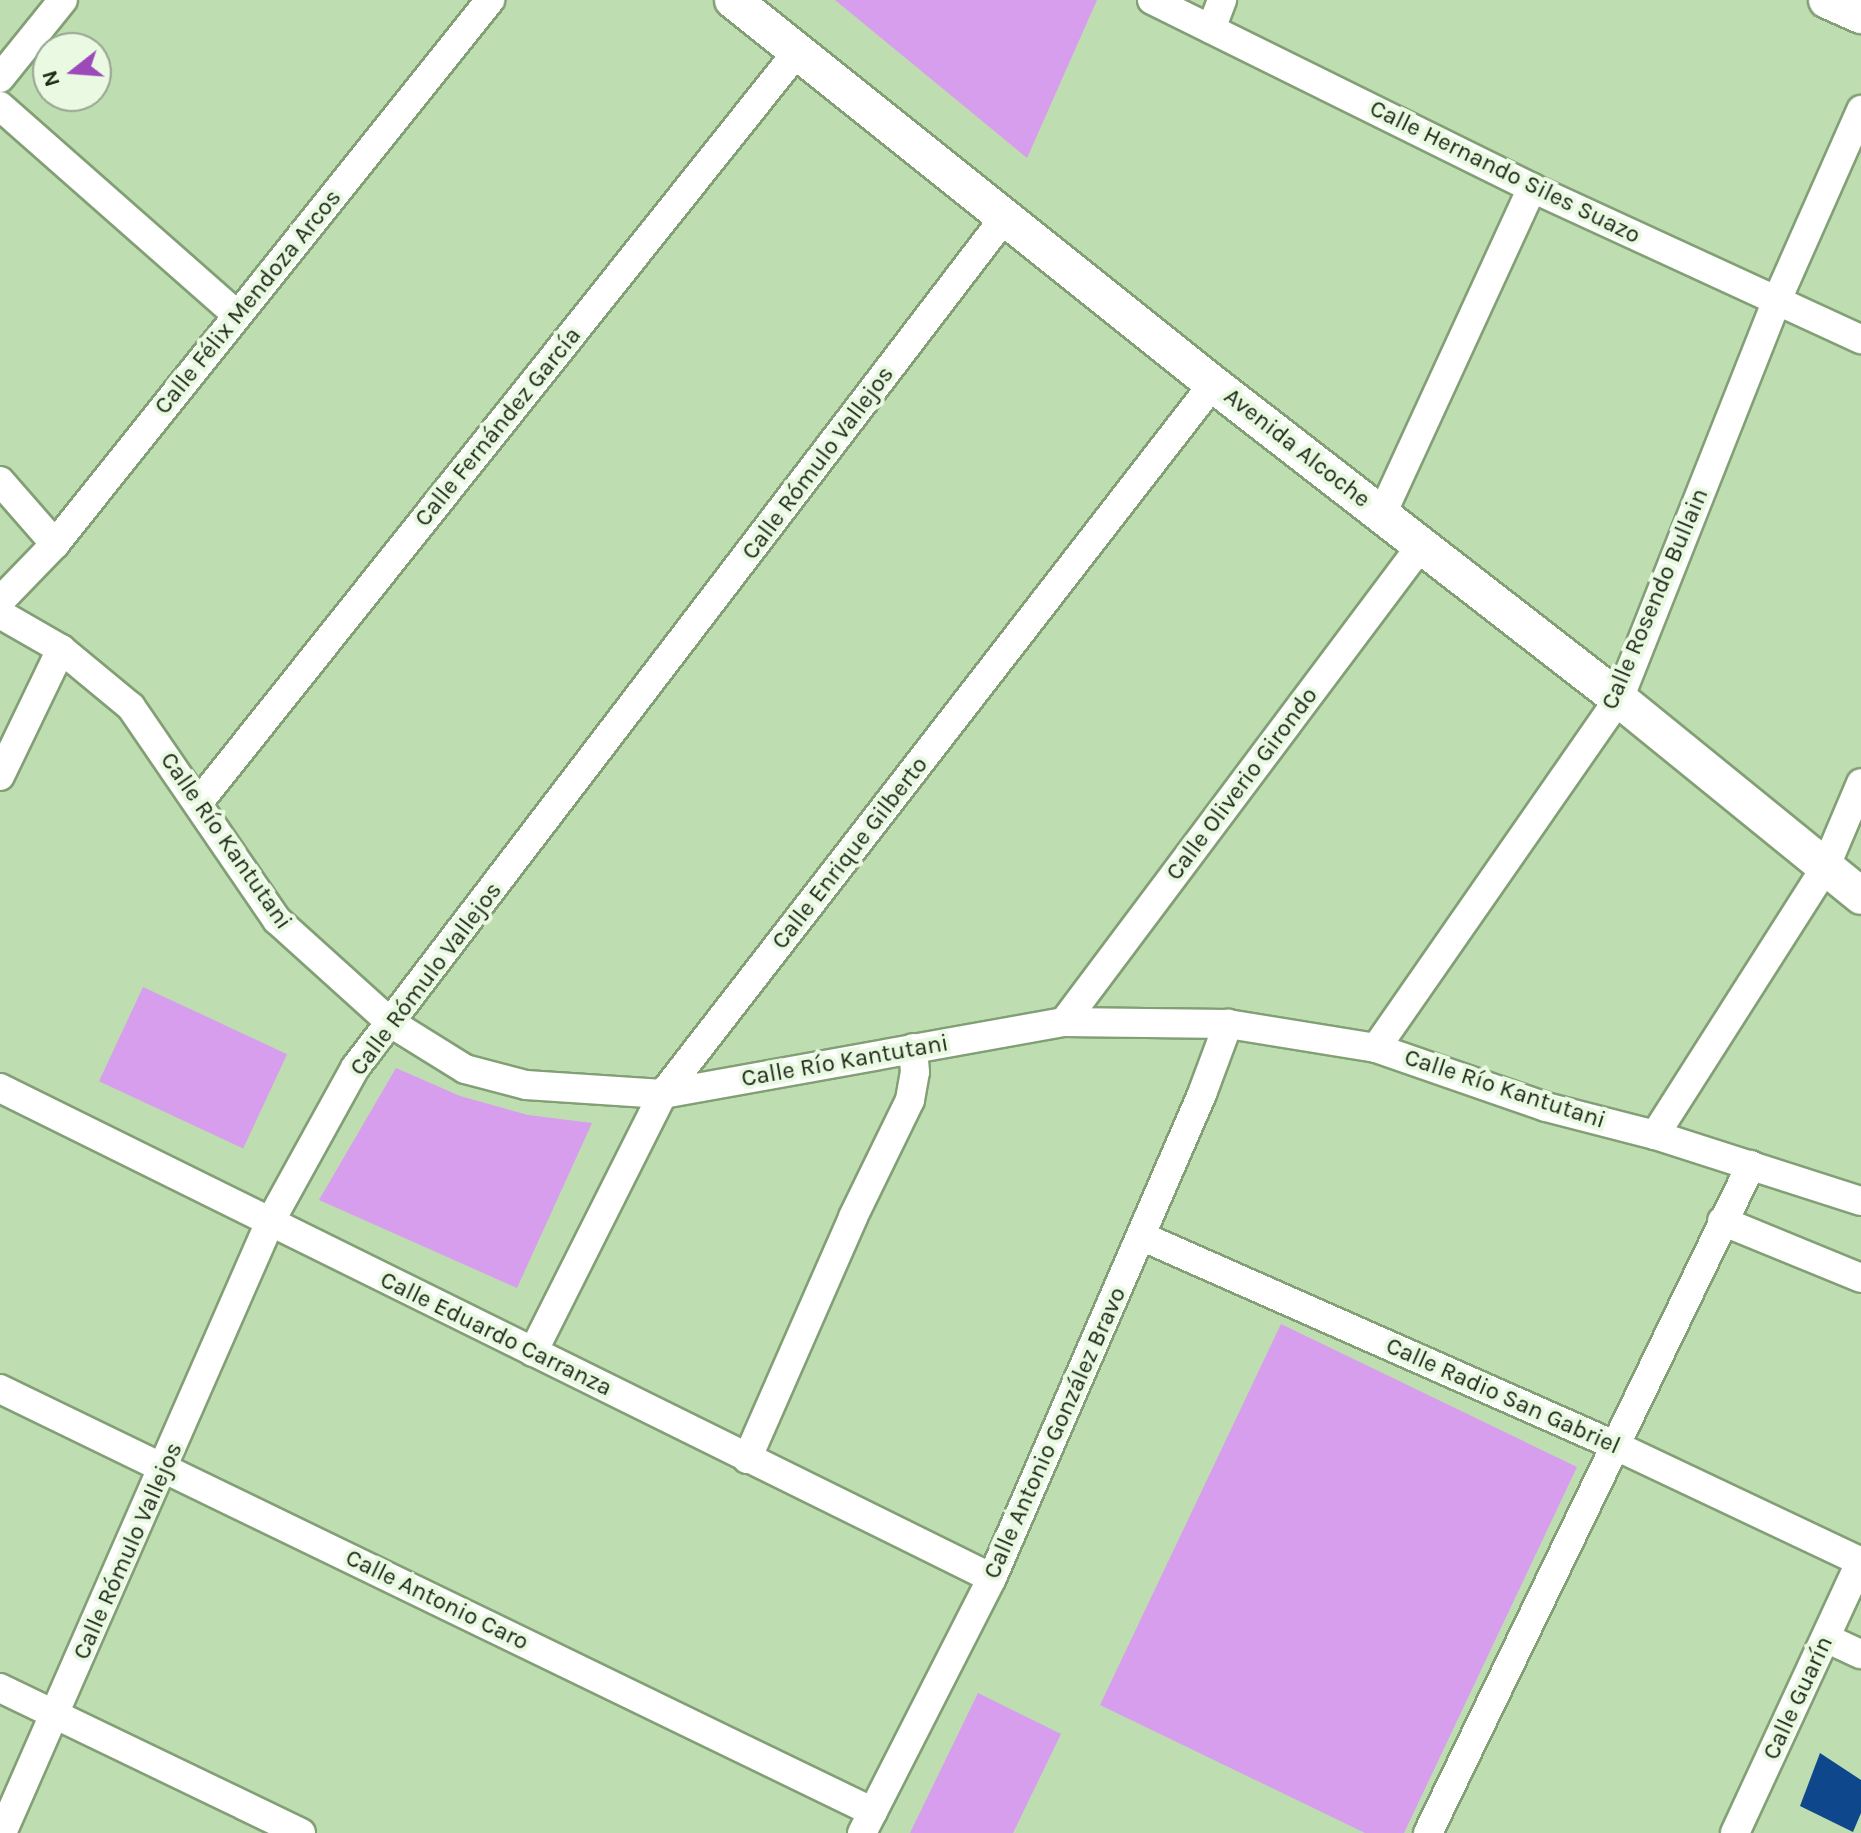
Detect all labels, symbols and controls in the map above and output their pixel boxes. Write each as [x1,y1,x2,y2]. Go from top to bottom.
north arrow [32,32,112,112]
text: N [36,67,66,90]
street label: Calle Hernando Siles Suazo [1365,94,1645,250]
street label: Calle Félix Mendoza Arcos [148,184,348,420]
street label: Calle Fernández García [409,321,587,533]
street label: Calle Rómulo Vallejos [736,361,900,565]
street label: Avenida Alcoche [1218,382,1376,514]
street label: Calle Rosendo Bullain [1595,484,1715,714]
street label: Calle Oliverio Girondo [1160,682,1324,886]
street label: Calle Río Kantutani [154,747,298,935]
street label: Calle Enrique Gilberto [766,751,934,955]
street label: Calle Rómulo Vallejos [344,877,508,1081]
street label: Calle Río Kantutani [739,1029,951,1093]
street label: Calle Río Kantutani [1401,1043,1609,1135]
street label: Calle Eduardo Carranza [375,1265,617,1403]
street label: Calle Antonio González Bravo [978,1283,1132,1583]
street label: Calle Radio San Gabriel [1382,1331,1624,1461]
street label: Calle Rómulo Vallejos [67,1438,189,1664]
street label: Calle Antonio Caro [341,1543,533,1657]
street label: Calle Guarín [1757,1632,1839,1764]

